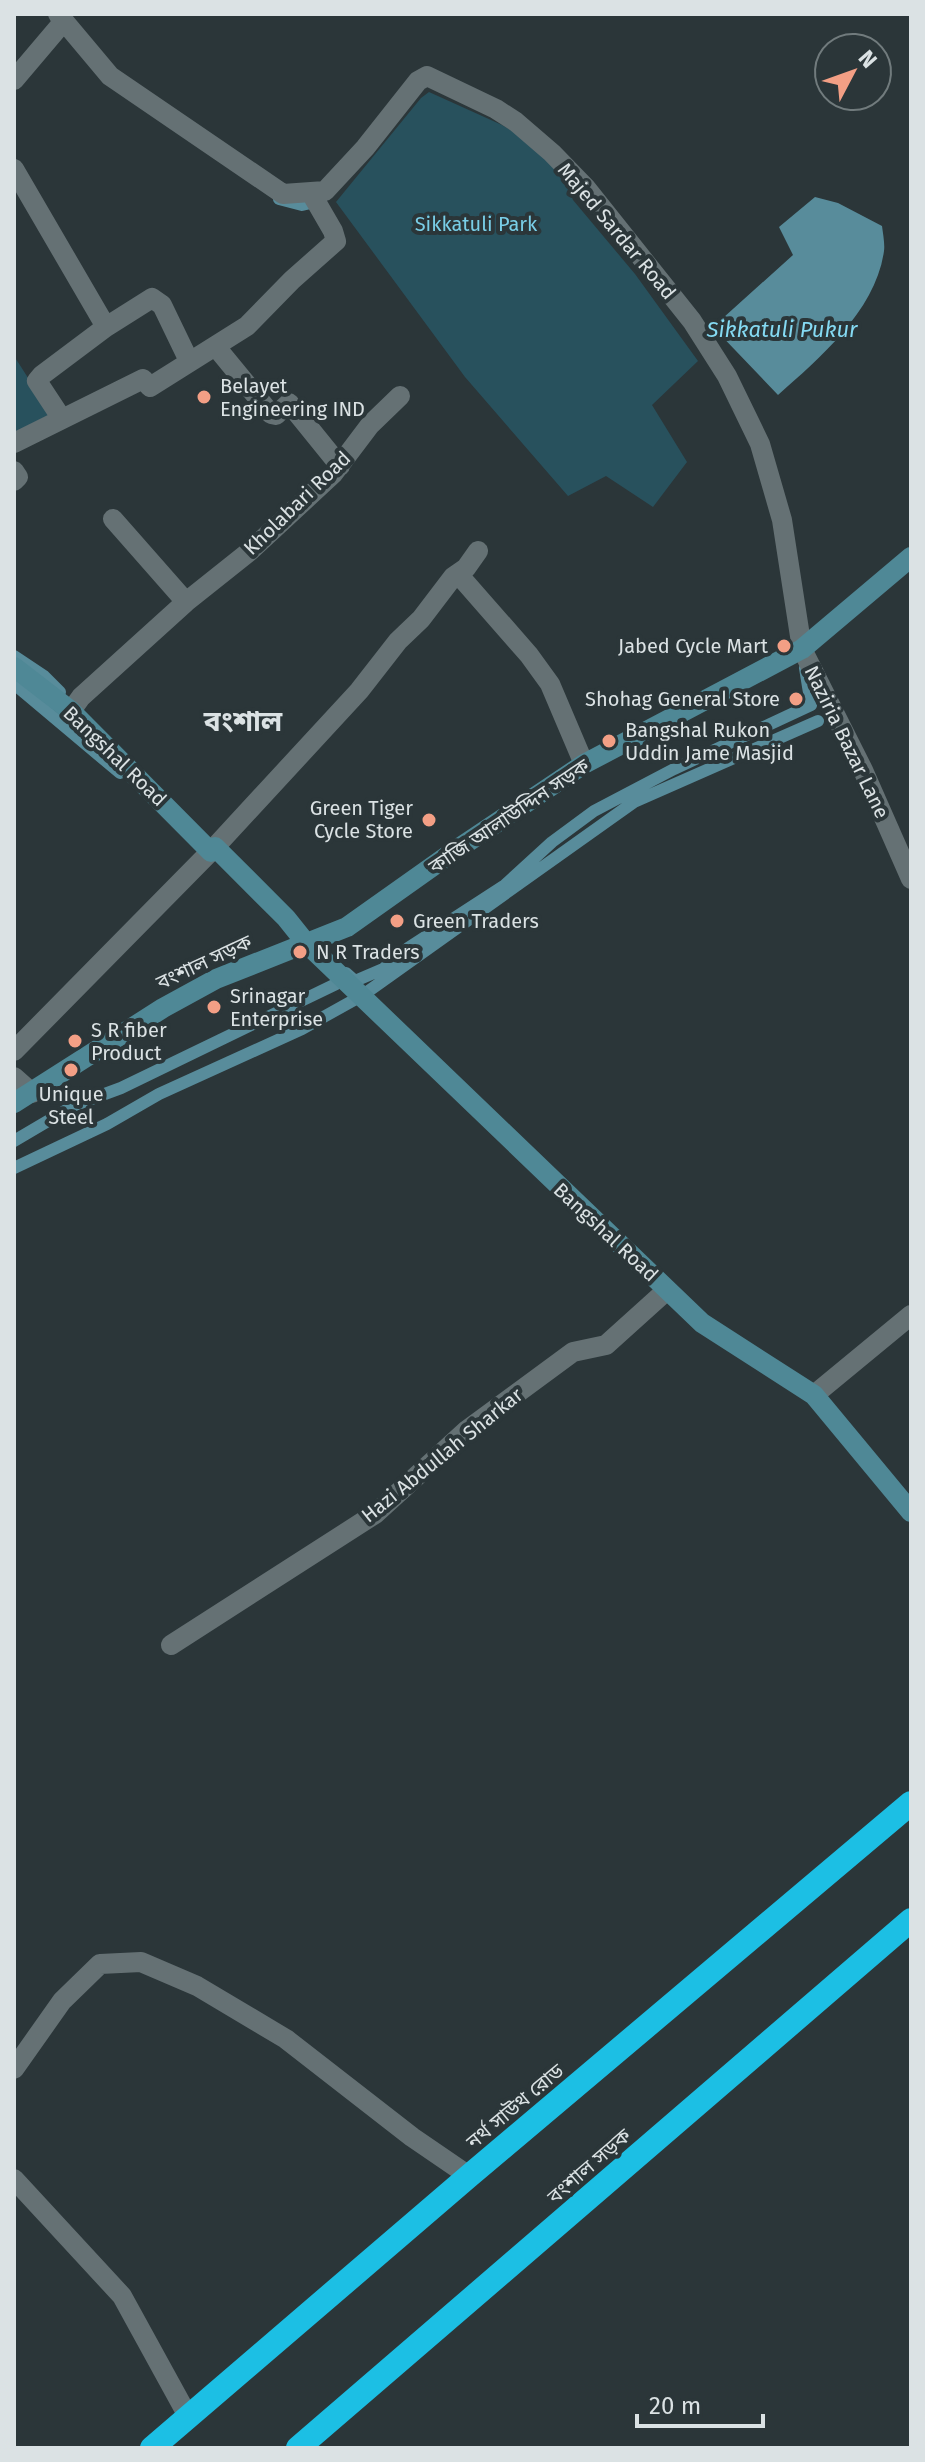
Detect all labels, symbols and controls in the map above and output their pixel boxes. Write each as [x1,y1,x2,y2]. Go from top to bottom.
north arrow [813,32,893,112]
text: N [853,45,883,74]
street label: Majed Sardar Road [553,158,681,304]
park label: Sikkatuli Park [415,212,538,236]
water label: Sikkatuli Pukur [706,316,858,343]
place label: Belayet Engineering IND [220,374,365,421]
marker: Belayet Engineering IND [195,388,213,406]
street label: Kholabari Road [239,446,355,560]
place label: Jabed Cycle Mart [618,634,769,658]
marker: Jabed Cycle Mart [775,637,793,655]
street label: Naziria Bazar Lane [800,662,894,822]
place label: Shohag General Store [585,687,780,711]
marker: Shohag General Store [787,690,805,708]
street label: Bangshal Road [58,701,172,811]
district label: বংশাল [203,705,283,738]
place label: Bangshal Rukon Uddin Jame Masjid [625,718,794,765]
marker: Bangshal Rukon Uddin Jame Masjid [600,732,618,750]
street label: কাজি আলাউদ্দিন সড়ক [423,753,594,879]
place label: Green Tiger Cycle Store [310,796,413,843]
marker: Green Tiger Cycle Store [420,811,438,829]
place label: Green Traders [413,909,539,933]
marker: Green Traders [388,912,406,930]
street label: বংশাল সড়ক [152,929,256,995]
place label: N R Traders [316,940,420,964]
marker: N R Traders [291,943,309,961]
place label: Srinagar Enterprise [230,984,323,1031]
marker: Srinagar Enterprise [205,998,223,1016]
place label: S R fiber Product [91,1018,167,1065]
marker: S R fiber Product [66,1032,84,1050]
marker: Unique Steel [62,1061,80,1079]
place label: Unique Steel [38,1082,104,1129]
street label: Bangshal Road [549,1178,663,1286]
street label: Hazi Abdullah Sharkar [357,1382,528,1527]
street label: নর্থ সাউথ রোড [460,2057,569,2154]
street label: বংশাল সড়ক [542,2123,636,2209]
scale bar [637,2378,763,2428]
text: 20 m [649,2392,701,2420]

